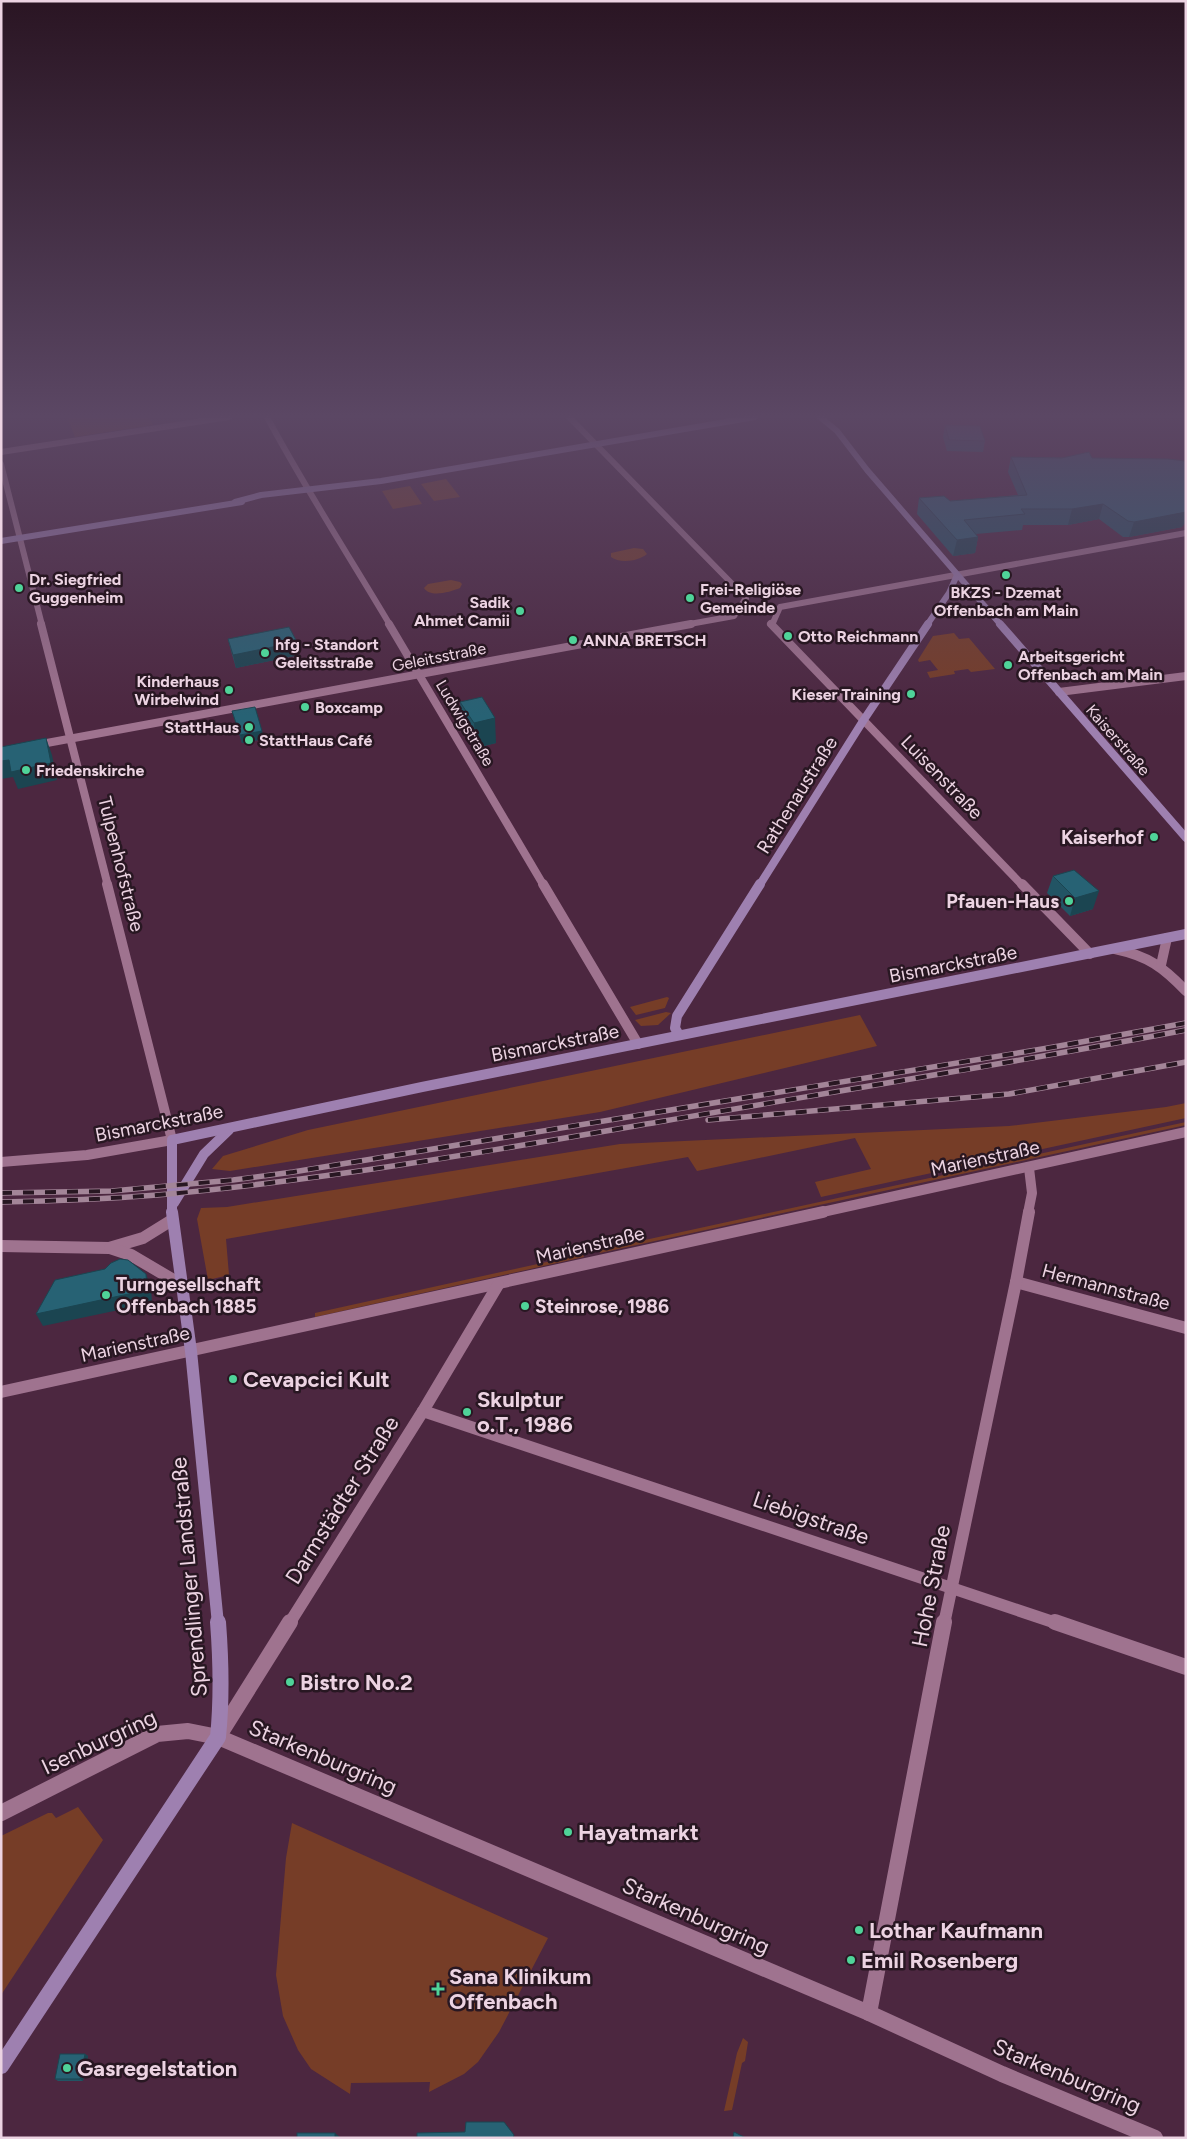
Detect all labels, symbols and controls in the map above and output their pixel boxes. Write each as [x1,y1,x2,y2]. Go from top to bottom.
marker: BKZS - Dzemat Offenbach am Main [1000,569,1012,581]
place label: Dr. Siegfried Guggenheim [29,570,123,607]
place label: Frei-Religiöse Gemeinde [700,580,801,617]
marker: Dr. Siegfried Guggenheim [13,582,25,594]
place label: BKZS - Dzemat Offenbach am Main [934,583,1078,620]
marker: Frei-Religiöse Gemeinde [684,592,696,604]
place label: Sadik Ahmet Camii [414,593,510,630]
marker: Sadik Ahmet Camii [514,605,526,617]
place label: Otto Reichmann [798,627,918,646]
marker: Otto Reichmann [782,630,794,642]
place label: ANNA BRETSCH [583,631,707,650]
marker: ANNA BRETSCH [567,634,579,646]
place label: hfg - Standort Geleitsstraße [275,635,379,672]
street label: Geleitsstraße [390,639,488,675]
marker: hfg - Standort Geleitsstraße [259,647,271,659]
place label: Arbeitsgericht Offenbach am Main [1018,647,1162,684]
marker: Arbeitsgericht Offenbach am Main [1002,659,1014,671]
place label: Kinderhaus Wirbelwind [134,672,220,709]
street label: Ludwigstraße [432,676,498,770]
marker: Kinderhaus Wirbelwind [223,684,235,696]
place label: Kieser Training [792,685,901,704]
marker: Kieser Training [905,688,917,700]
place label: Boxcamp [315,698,383,717]
marker: Boxcamp [299,701,311,713]
street label: Kaiserstraße [1082,701,1154,780]
place label: StattHaus [165,718,240,737]
marker: StattHaus [243,721,255,733]
street label: Luisenstraße [896,730,988,824]
place label: StattHaus Café [259,731,372,750]
street label: Rathenaustraße [752,732,842,858]
marker: StattHaus Café [243,734,255,746]
place label: Friedenskirche [36,761,144,780]
marker: Friedenskirche [20,764,32,776]
street label: Tulpenhofstraße [93,794,149,934]
place label: Kaiserhof [1061,826,1145,849]
marker: Kaiserhof [1148,831,1160,843]
place label: Pfauen-Haus [946,890,1059,913]
marker: Pfauen-Haus [1063,895,1075,907]
street label: Bismarckstraße [887,940,1019,988]
street label: Bismarckstraße [489,1019,621,1067]
street label: Bismarckstraße [93,1099,225,1147]
street label: Marienstraße [928,1135,1042,1181]
street label: Marienstraße [533,1221,647,1269]
street label: Hermannstraße [1040,1259,1172,1315]
place label: Turngesellschaft Offenbach 1885 [116,1273,261,1318]
marker: Turngesellschaft Offenbach 1885 [100,1289,112,1301]
place label: Steinrose, 1986 [535,1295,669,1318]
marker: Steinrose, 1986 [519,1300,531,1312]
street label: Marienstraße [78,1321,192,1367]
place label: Cevapcici Kult [243,1366,390,1393]
marker: Cevapcici Kult [227,1373,239,1385]
place label: Skulptur o.T., 1986 [477,1386,573,1438]
marker: Skulptur o.T., 1986 [461,1406,473,1418]
street label: Darmstädter Straße [279,1411,405,1589]
street label: Sprendlinger Landstraße [165,1456,213,1698]
street label: Liebigstraße [749,1486,873,1550]
street label: Hohe Straße [906,1523,956,1649]
place label: Bistro No.2 [300,1669,413,1696]
marker: Bistro No.2 [284,1676,296,1688]
street label: Isenburgring [37,1704,161,1780]
street label: Starkenburgring [245,1714,401,1800]
place label: Hayatmarkt [578,1819,699,1846]
marker: Hayatmarkt [562,1826,574,1838]
street label: Starkenburgring [618,1871,774,1961]
place label: Lothar Kaufmann [869,1917,1043,1944]
marker: Lothar Kaufmann [853,1924,865,1936]
place label: Emil Rosenberg [861,1947,1018,1974]
marker: Emil Rosenberg [845,1954,857,1966]
place label: Sana Klinikum Offenbach [449,1963,591,2015]
marker: Sana Klinikum Offenbach [431,1982,445,1996]
street label: Starkenburgring [989,2033,1145,2119]
place label: Gasregelstation [77,2055,237,2082]
marker: Gasregelstation [61,2062,73,2074]

